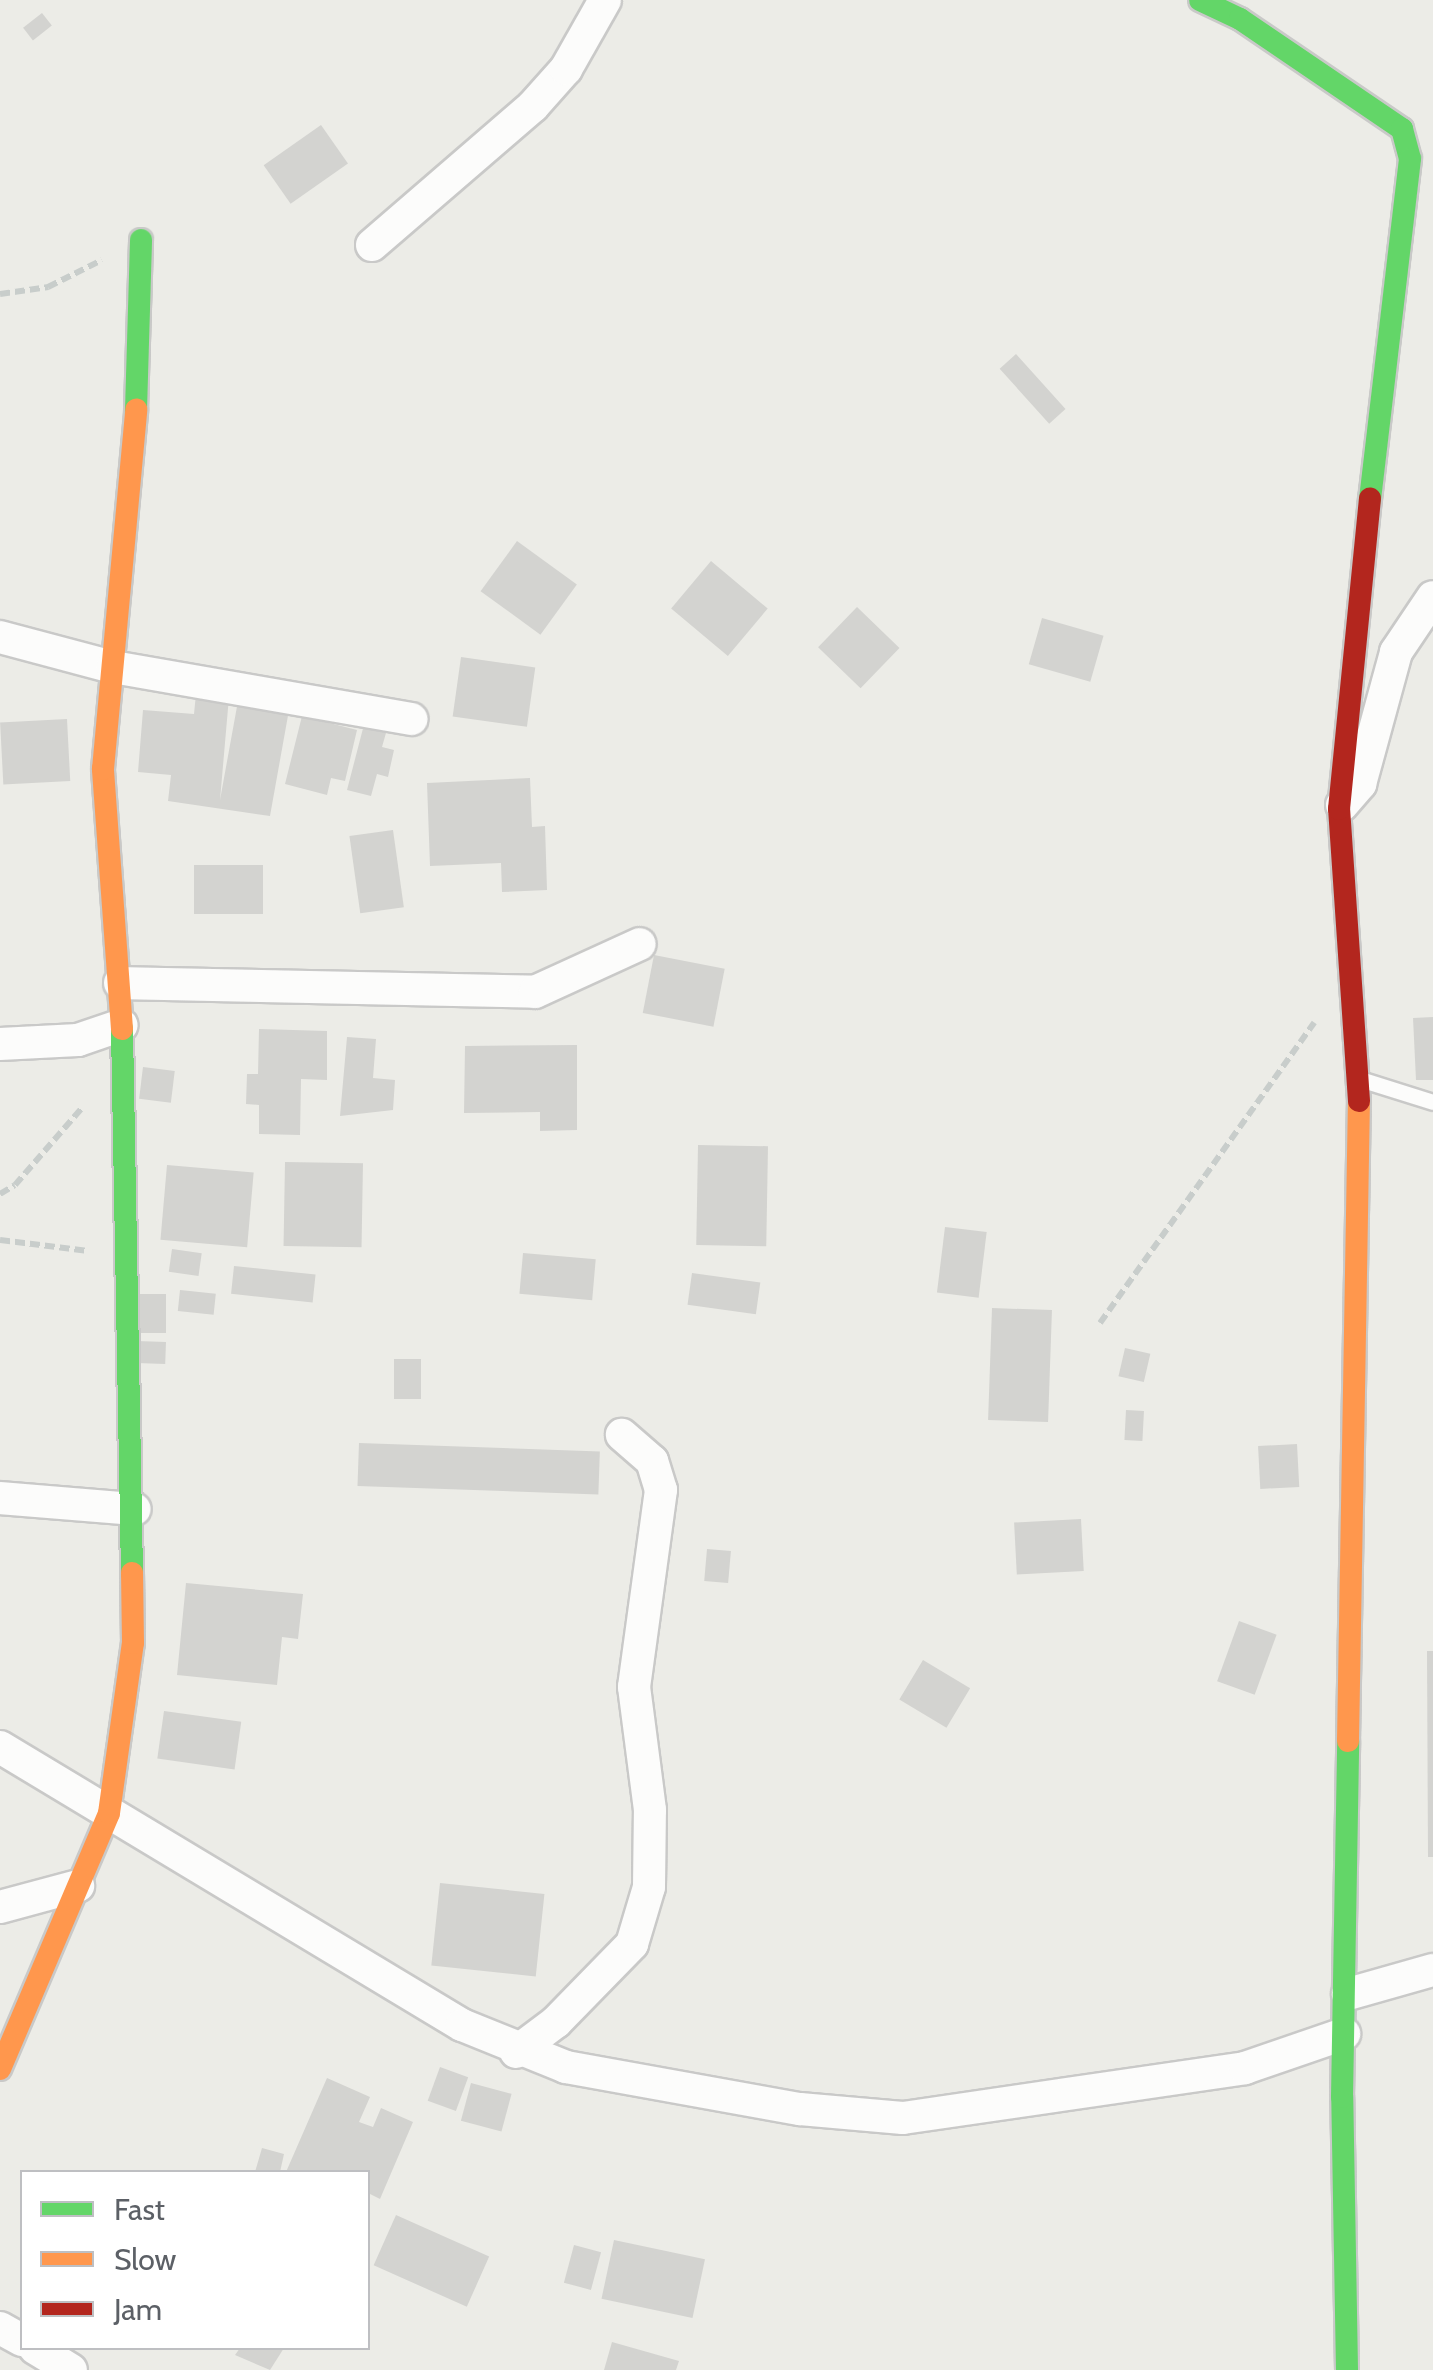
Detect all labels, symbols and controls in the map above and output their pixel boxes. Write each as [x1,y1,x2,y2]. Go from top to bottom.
legend [20,2170,370,2350]
text: Fast [114,2191,165,2228]
text: Slow [114,2241,176,2278]
text: Jam [114,2291,162,2328]

